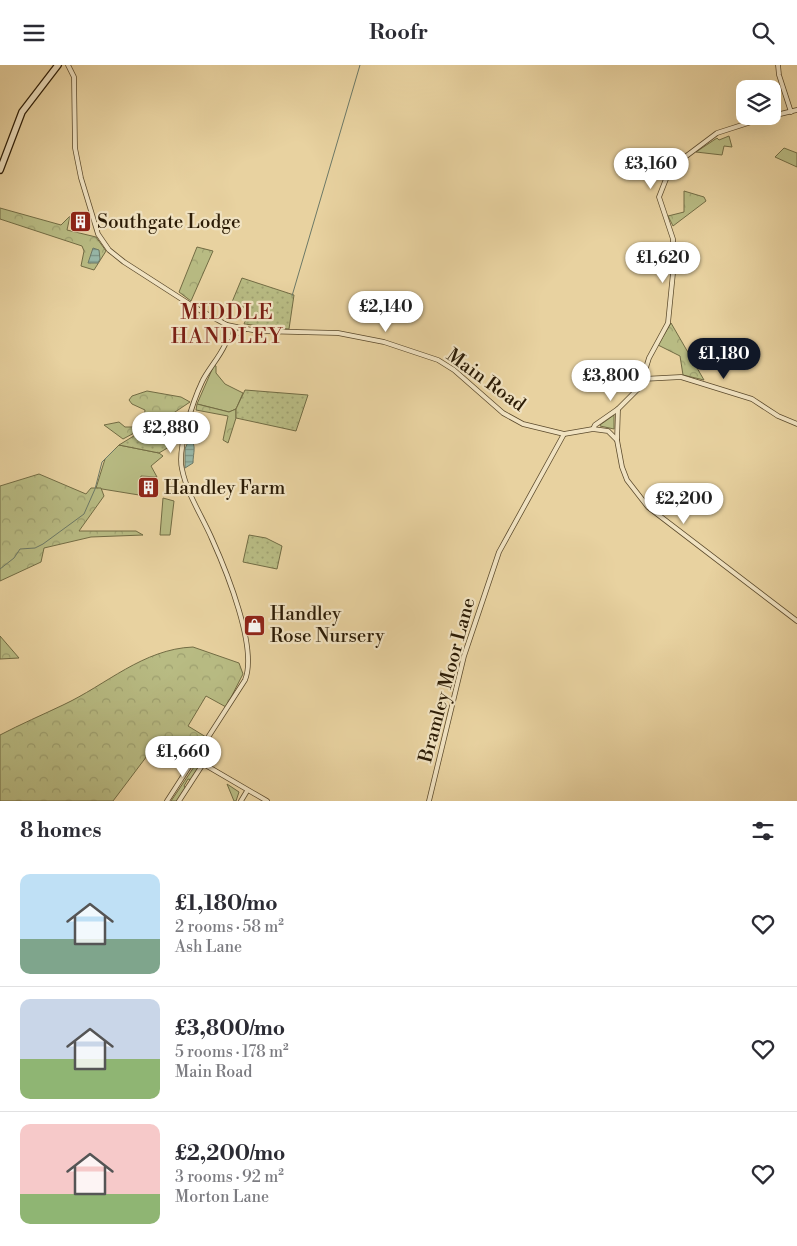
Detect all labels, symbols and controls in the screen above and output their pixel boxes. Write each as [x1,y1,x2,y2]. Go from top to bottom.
icon: menu [20,19,48,47]
text: Roofr [369,19,428,46]
icon: search [749,19,777,47]
map controls [736,80,781,125]
button: layers [736,80,781,125]
pin: £3,160 [610,147,692,190]
text: £3,160 [625,154,677,174]
building icon: Southgate Lodge [69,210,93,234]
place label: Southgate Lodge [97,210,241,234]
pin: £1,620 [622,241,704,284]
text: £1,620 [636,248,690,268]
pin: £2,140 [345,291,427,333]
text: £2,140 [359,297,413,317]
district label: MIDDLE HANDLEY [171,300,283,350]
pin: £1,180 [683,337,765,380]
street label: Main Road [442,343,530,417]
text: £1,180 [698,344,750,364]
pin: £3,800 [570,359,652,402]
text: £3,800 [583,366,639,386]
pin: £2,880 [130,411,212,454]
text: £2,880 [143,418,199,438]
building icon: Handley Farm [136,476,160,500]
place label: Handley Farm [164,476,286,500]
pin: £2,200 [643,483,725,525]
text: £2,200 [655,489,713,509]
street label: Bramley Moor Lane [413,595,481,766]
place label: Handley Rose Nursery [270,602,385,648]
shop icon: Handley Rose Nursery [242,613,266,637]
pin: £1,660 [142,735,224,778]
text: £1,660 [156,742,210,762]
icon: filters [749,817,777,845]
text: 8 homes [20,818,102,844]
text: £1,180/mo [175,891,278,917]
icon: home [60,894,120,954]
icon: heart [749,910,777,938]
text: 2 rooms · 58 m² [175,917,284,937]
text: Ash Lane [175,937,242,957]
text: £3,800/mo [175,1016,285,1042]
icon: home [60,1019,120,1079]
icon: heart [749,1035,777,1063]
text: 5 rooms · 178 m² [175,1042,289,1062]
text: Main Road [175,1062,252,1082]
text: £2,200/mo [175,1141,285,1167]
icon: home [60,1144,120,1204]
icon: heart [749,1160,777,1188]
text: 3 rooms · 92 m² [175,1167,284,1187]
text: Morton Lane [175,1187,269,1207]

